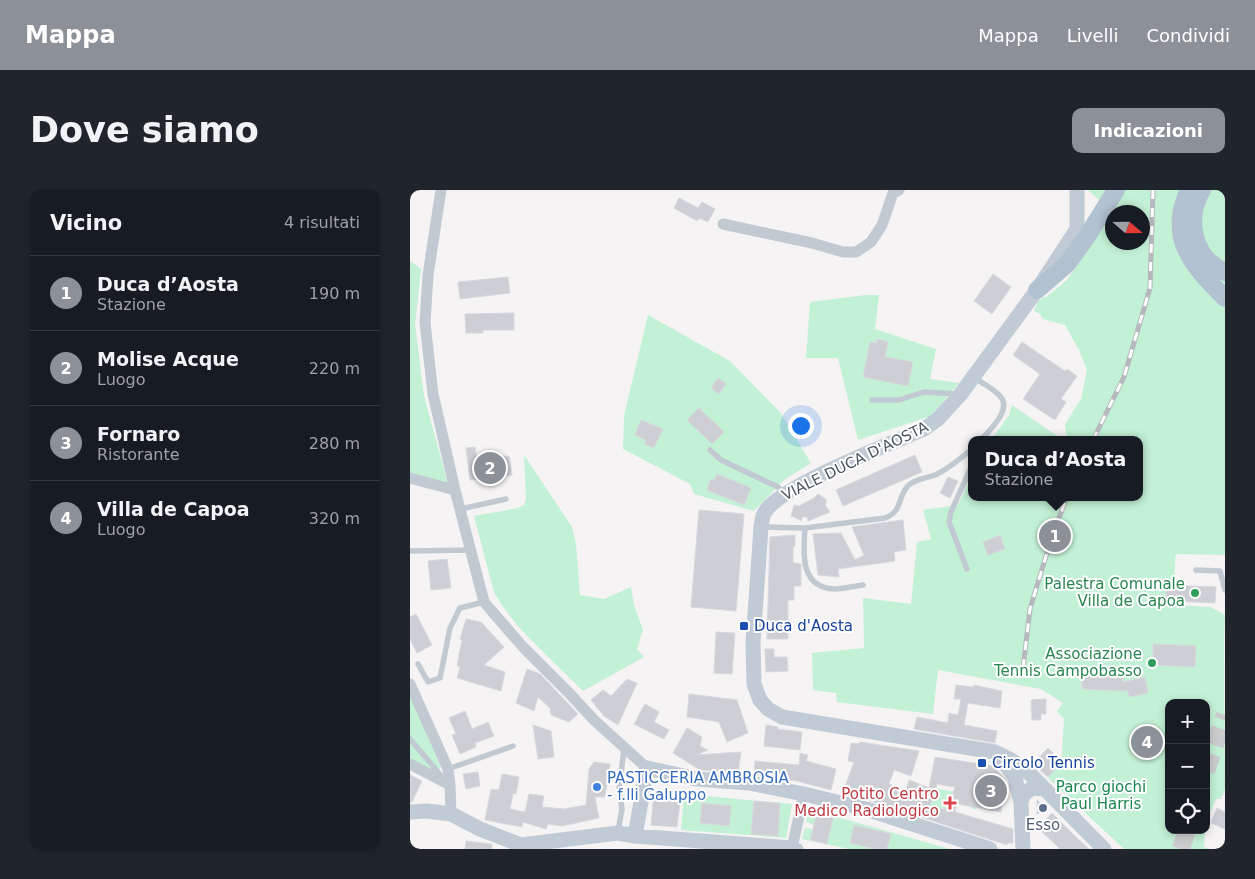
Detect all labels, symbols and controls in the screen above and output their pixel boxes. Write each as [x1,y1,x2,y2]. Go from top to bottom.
text: Mappa [25,21,116,49]
text: Mappa [978,25,1039,46]
text: Livelli [1067,25,1119,46]
text: Condividi [1147,25,1230,46]
button: Indicazioni [1072,108,1225,153]
text: Dove siamo [30,110,259,150]
north arrow [1105,205,1150,250]
text: Vicino [50,211,122,235]
text: 4 risultati [284,213,360,232]
text: Duca d’Aosta [97,273,239,295]
text: 1 [60,284,72,303]
text: 190 m [309,284,360,303]
text: Stazione [97,295,166,314]
text: Molise Acque [97,348,239,370]
text: 2 [60,359,72,378]
text: 220 m [309,359,360,378]
text: Luogo [97,370,146,389]
your location [788,413,814,439]
street label: VIALE DUCA D'AOSTA [779,417,932,504]
text: Fornaro [97,423,180,445]
text: 3 [60,434,72,453]
text: 280 m [309,434,360,453]
popup [968,436,1143,501]
text: Ristorante [97,445,180,464]
text: Duca d’Aosta [985,448,1126,470]
pin: 2 [474,449,506,487]
text: Stazione [985,470,1053,489]
text: Villa de Capoa [97,498,250,520]
text: 4 [60,509,72,528]
text: 320 m [309,509,360,528]
pin: 1 [1039,517,1071,555]
text: Luogo [97,520,146,539]
place label: Palestra Comunale Villa de Capoa [1044,575,1185,610]
marker: Palestra Comunale Villa de Capoa [1189,587,1201,599]
place label: Duca d'Aosta [754,617,853,635]
marker: Duca d'Aosta [738,620,750,632]
place label: Associazione Tennis Campobasso [993,645,1142,680]
marker: Associazione Tennis Campobasso [1146,657,1158,669]
map controls [1165,699,1210,834]
button: + [1165,699,1210,744]
pin: 4 [1131,723,1163,761]
button: − [1165,744,1210,789]
place label: Circolo Tennis [992,754,1095,772]
marker: Circolo Tennis [976,757,988,769]
place label: PASTICCERIA AMBROSIA - f.lli Galuppo [607,769,789,804]
pin: 3 [975,772,1007,810]
park label: Parco giochi Paul Harris [1056,778,1146,813]
marker: PASTICCERIA AMBROSIA - f.lli Galuppo [591,781,603,793]
place label: Potito Centro Medico Radiologico [794,785,939,820]
button: locate [1165,789,1210,834]
marker: Potito Centro Medico Radiologico [943,796,957,810]
marker: Esso [1037,802,1049,814]
place label: Esso [1026,816,1060,834]

